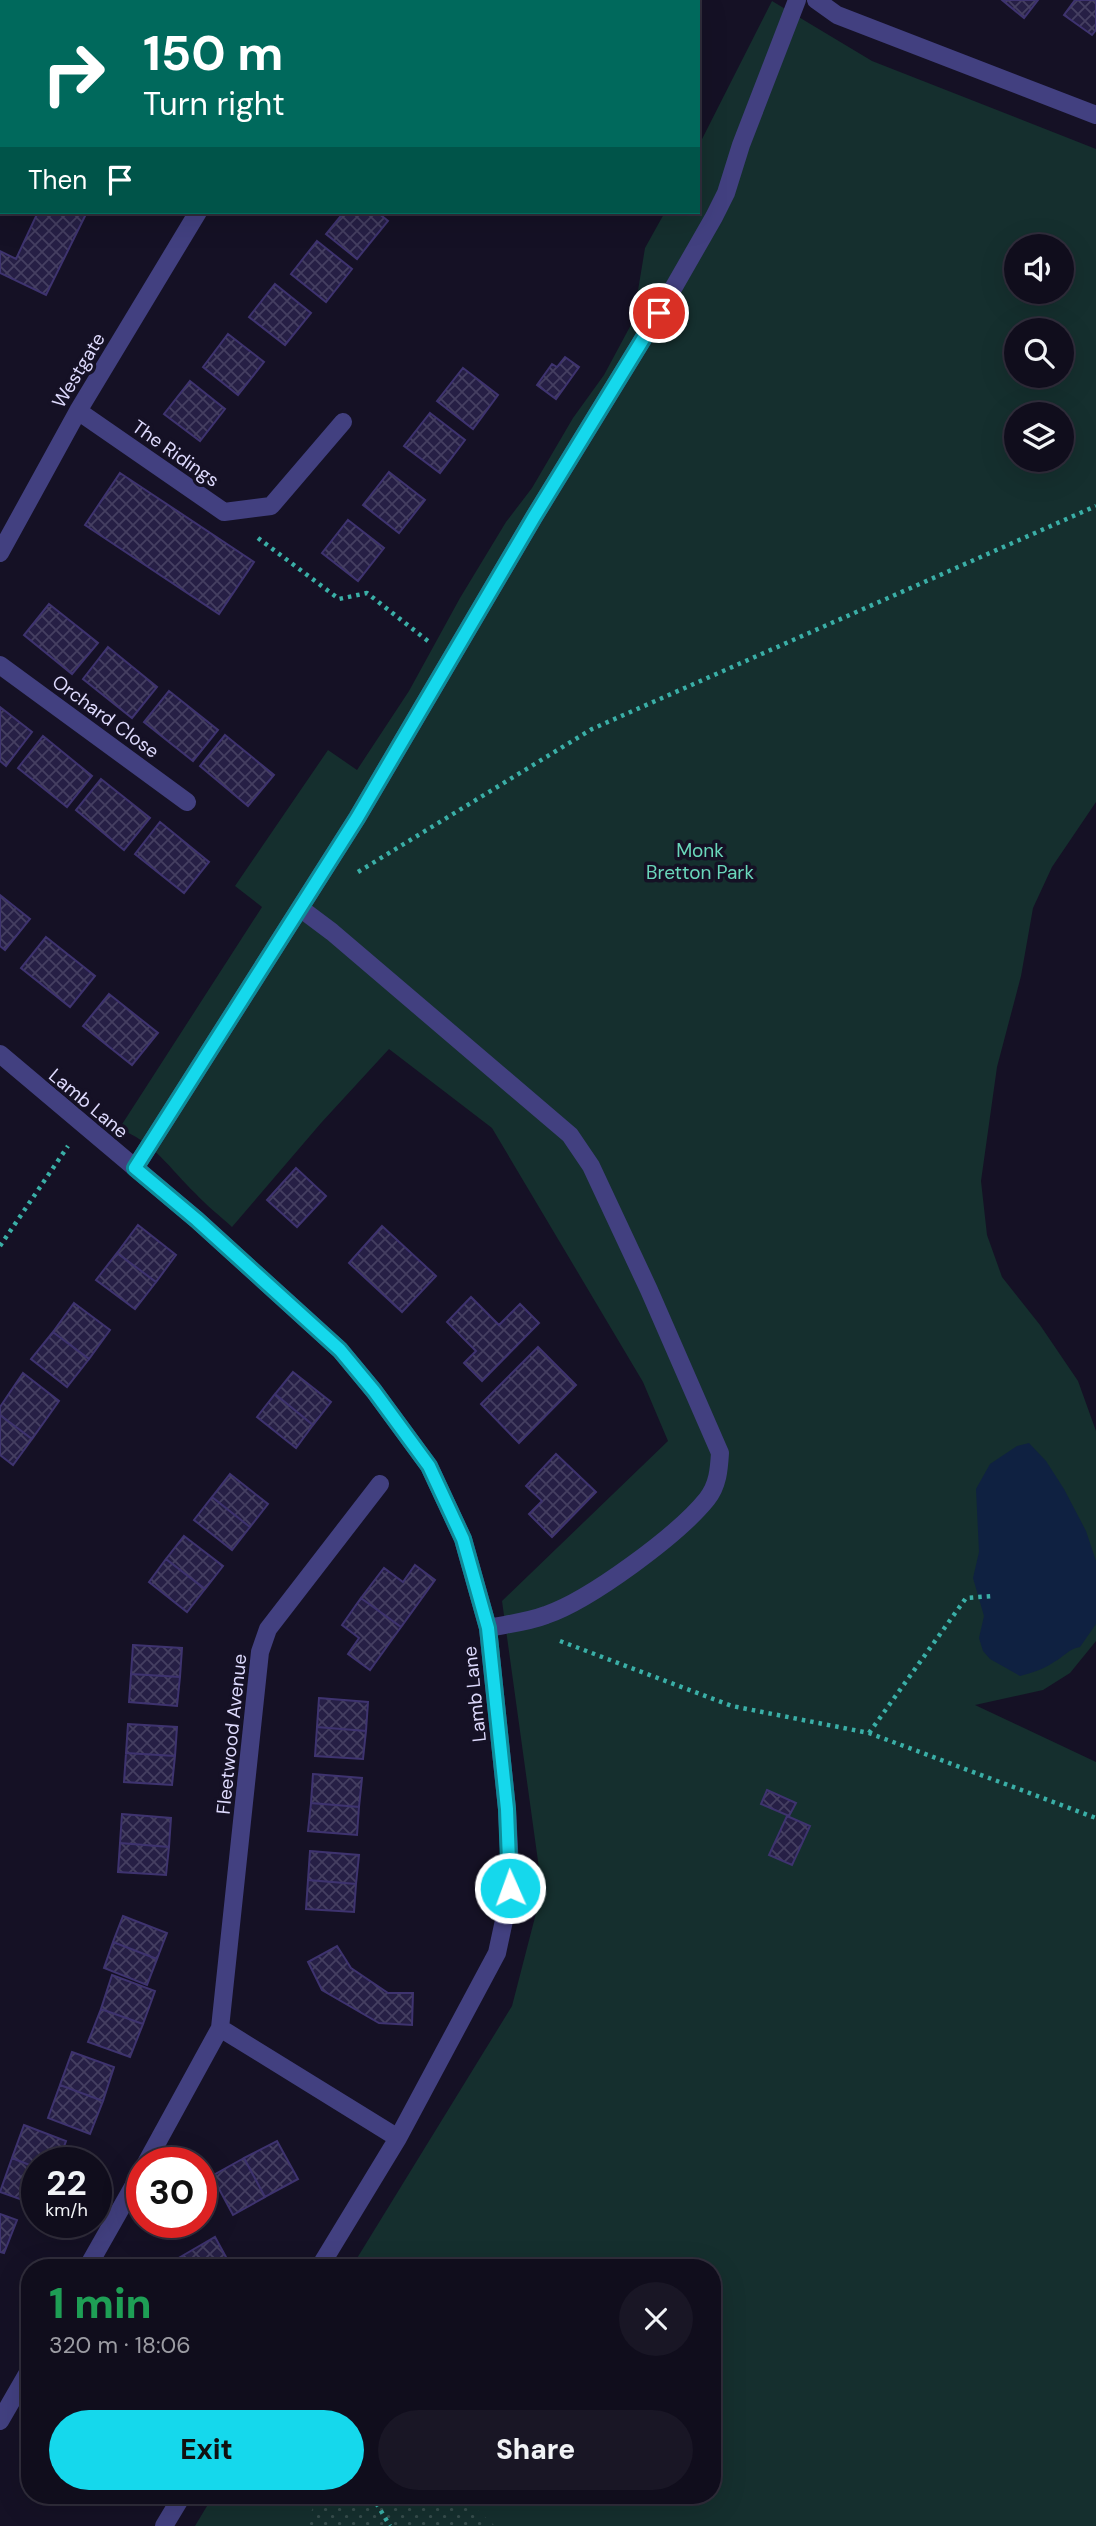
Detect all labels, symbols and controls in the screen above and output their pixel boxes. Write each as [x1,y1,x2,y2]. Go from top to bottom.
text: 150 m [143,21,283,85]
icon: right [28,28,119,119]
text: Turn right [143,83,285,125]
icon: arrive [101,161,139,199]
text: Then [28,163,87,197]
map controls [1004,234,1074,472]
button: sound [1004,234,1074,304]
pin [629,283,689,343]
icon: arrive [640,294,678,332]
button: search [1004,318,1074,388]
street label: Westgate [46,328,111,412]
button: layers [1004,402,1074,472]
street label: The Ridings [127,414,224,493]
street label: Orchard Close [47,669,164,764]
park label: Monk Bretton Park [646,838,754,885]
street label: Lamb Lane [44,1063,134,1144]
street label: Lamb Lane [457,1645,492,1743]
street label: Fleetwood Avenue [211,1653,252,1816]
position arrow [473,1851,547,1925]
speed limit sign: 30 [126,2147,217,2238]
text: 22 [46,2160,87,2206]
text: km/h [45,2198,88,2222]
text: 1 min [49,2276,152,2331]
button: close [619,2282,693,2356]
text: 320 m · 18:06 [49,2330,191,2360]
button: Exit [49,2410,364,2490]
button: Share [378,2410,693,2490]

